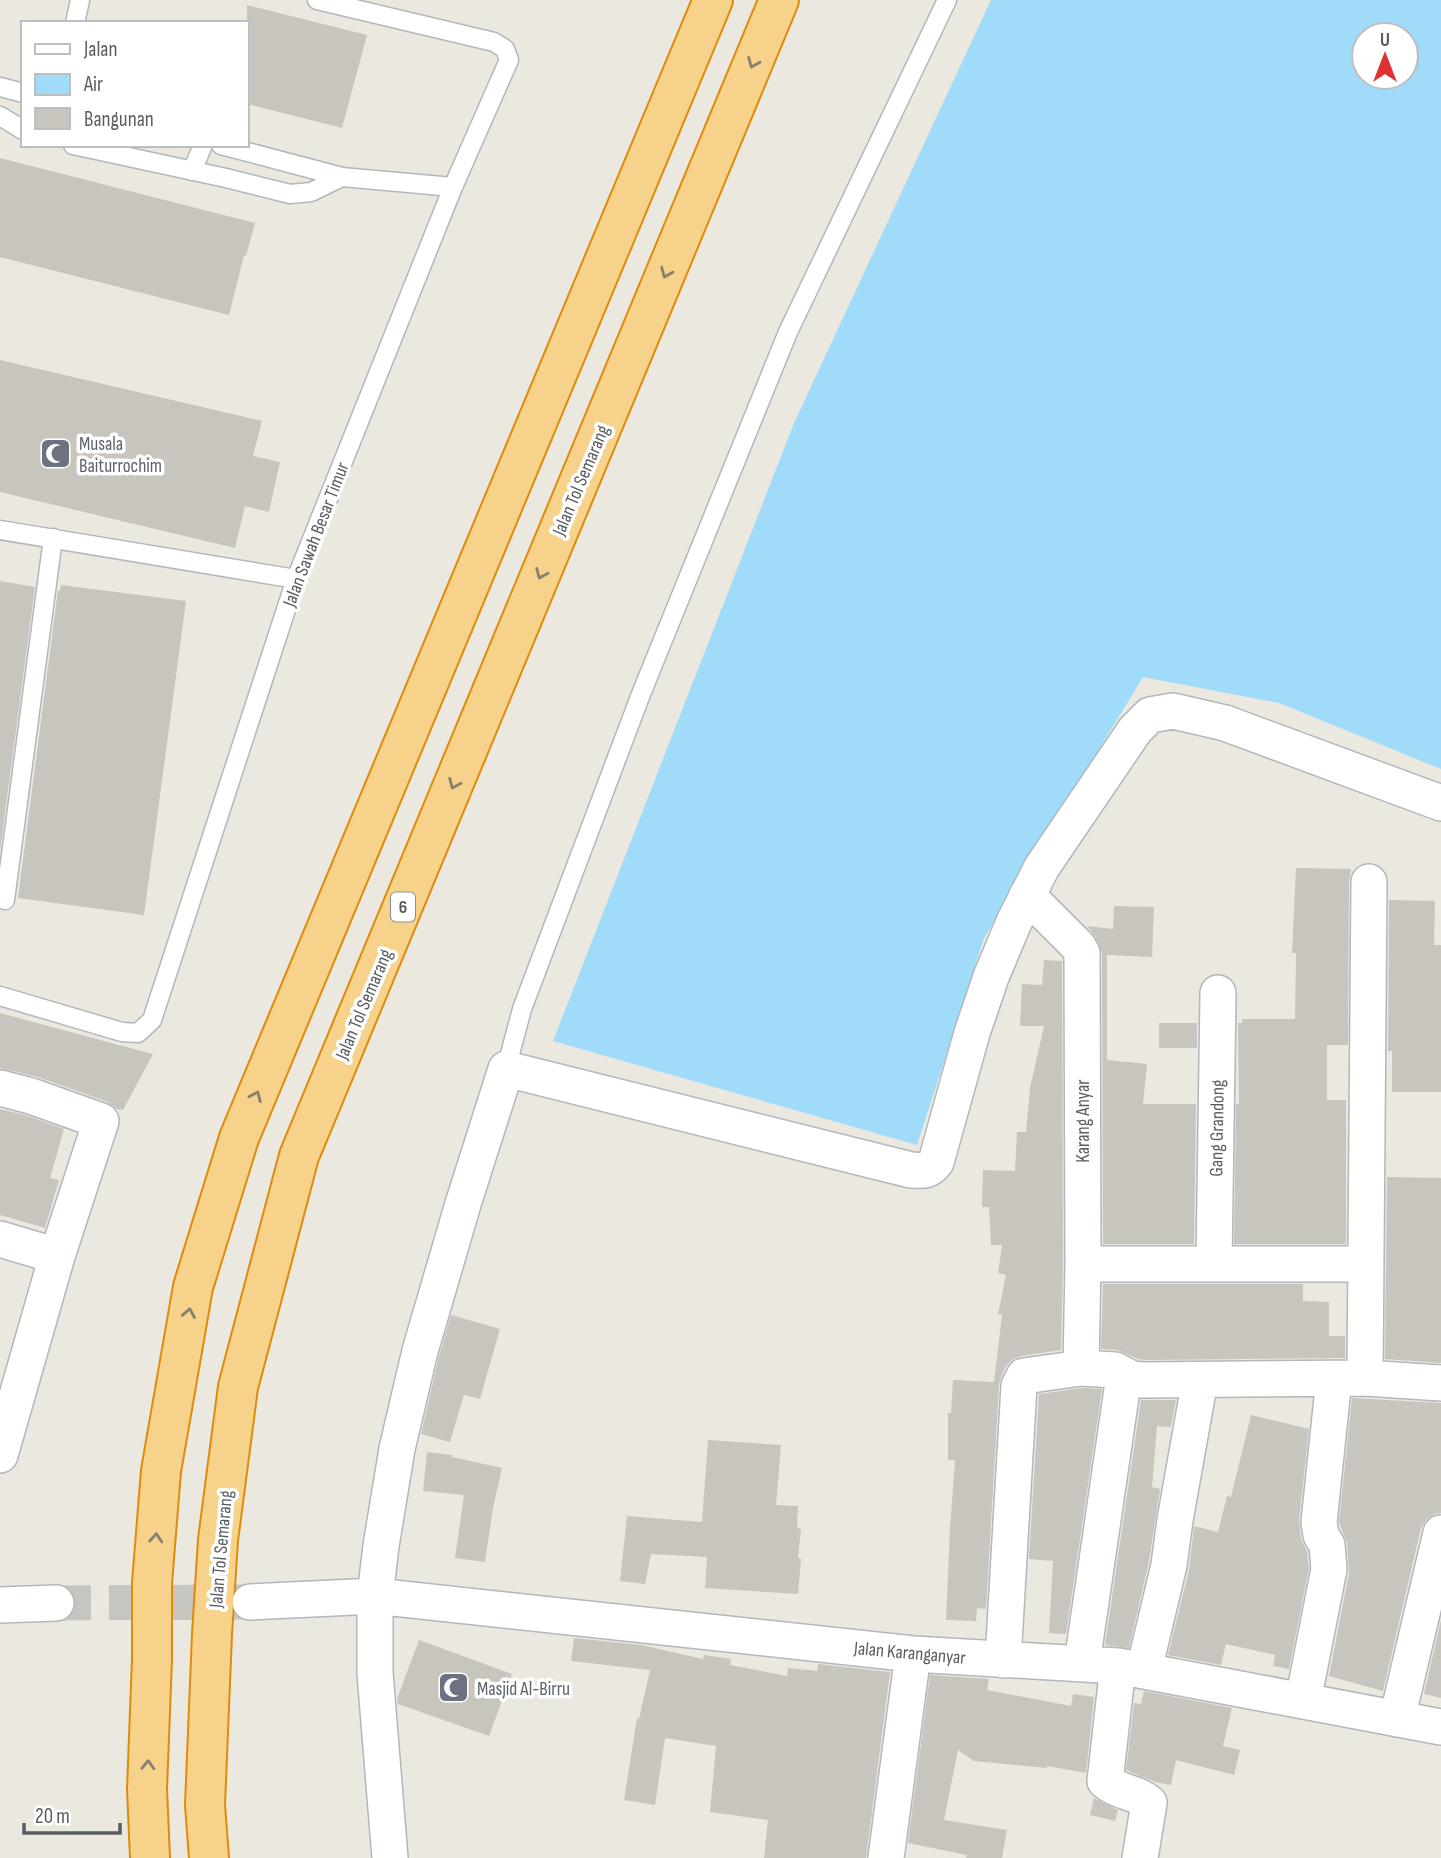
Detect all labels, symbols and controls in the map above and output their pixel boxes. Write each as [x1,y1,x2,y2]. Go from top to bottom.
legend [21,21,248,147]
north arrow [1350,21,1420,91]
text: U [1380,29,1390,52]
text: Jalan [83,37,117,62]
one-way arrow [748,56,762,68]
text: Air [83,72,103,97]
text: Bangunan [84,107,154,132]
one-way arrow [660,266,674,278]
street label: Jalan Tol Semarang [547,422,615,540]
place label: Musala Baiturrochim [79,433,162,478]
mosque icon: Musala Baiturrochim [39,437,73,471]
street label: Jalan Sawah Besar Timur [278,459,355,611]
one-way arrow [535,566,549,579]
one-way arrow [448,777,462,789]
road number: 6 [391,893,415,922]
street label: Jalan Tol Semarang [330,946,398,1064]
street label: Karang Anyar [1072,1079,1095,1163]
street label: Gang Grandong [1205,1079,1230,1177]
one-way arrow [248,1091,262,1103]
one-way arrow [180,1307,195,1319]
street label: Jalan Tol Semarang [205,1489,238,1610]
one-way arrow [148,1532,163,1543]
street label: Jalan Karanganyar [852,1637,967,1670]
mosque icon: Masjid Al-Birru [437,1671,471,1705]
place label: Masjid Al-Birru [477,1678,570,1701]
one-way arrow [140,1760,155,1771]
scale bar [24,1792,121,1836]
text: 20 m [35,1804,70,1829]

